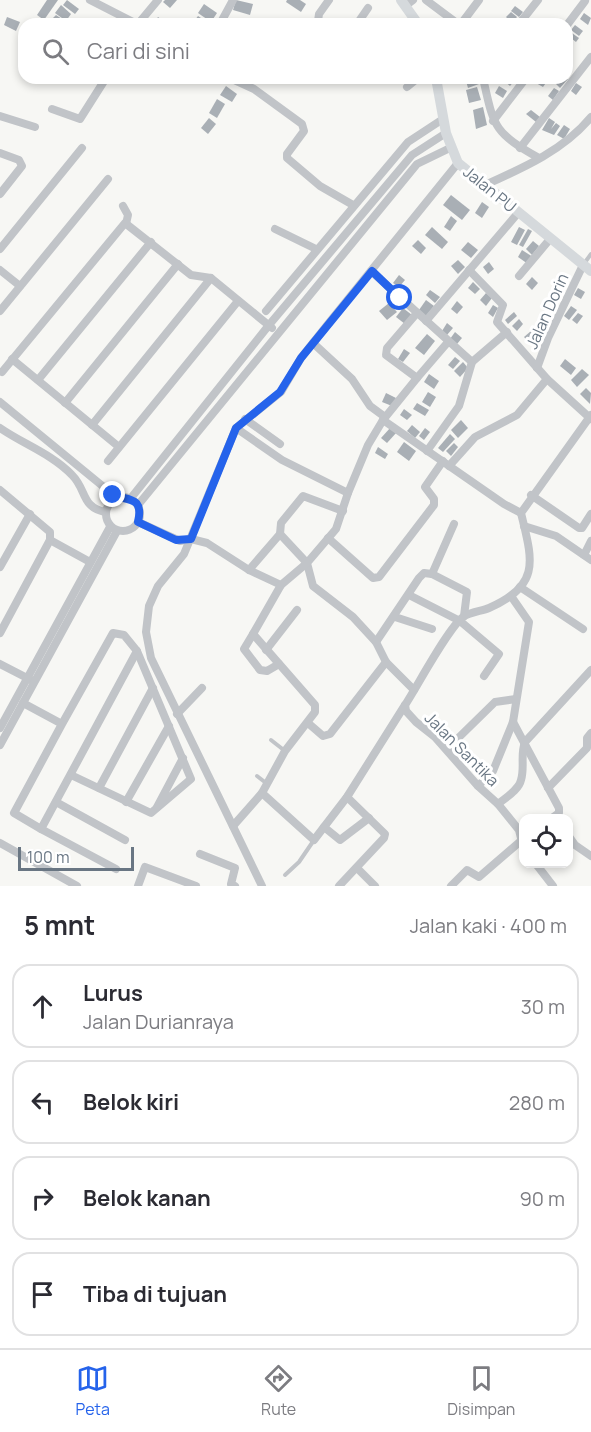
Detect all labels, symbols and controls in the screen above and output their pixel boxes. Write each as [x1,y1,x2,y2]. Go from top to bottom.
search box [18,18,573,84]
icon: search [39,35,72,68]
text: Cari di sini [87,36,190,66]
street label: Jalan PU [459,161,521,217]
street label: Jalan Dorin [521,270,573,352]
route start [386,284,412,310]
route end [99,481,125,507]
street label: Jalan Santika [420,707,504,791]
map controls [519,814,573,868]
button: locate [519,814,573,868]
scale bar [18,844,134,872]
text: 100 m [27,846,70,868]
text: 5 mnt [24,907,95,943]
text: Jalan kaki · 400 m [410,912,567,939]
text: Lurus [83,978,143,1008]
icon: ahead [26,990,59,1023]
text: 30 m [521,993,565,1020]
text: Jalan Durianraya [83,1008,234,1035]
icon: left [26,1086,59,1119]
text: Belok kiri [83,1087,179,1117]
text: 280 m [509,1089,565,1116]
icon: right [26,1182,59,1215]
text: Belok kanan [83,1183,211,1213]
text: 90 m [519,1185,565,1212]
icon: arrive [26,1278,59,1311]
text: Tiba di tujuan [83,1279,227,1309]
tab: Peta [76,1362,110,1420]
tab: Rute [261,1362,296,1420]
tab: Disimpan [447,1362,515,1420]

